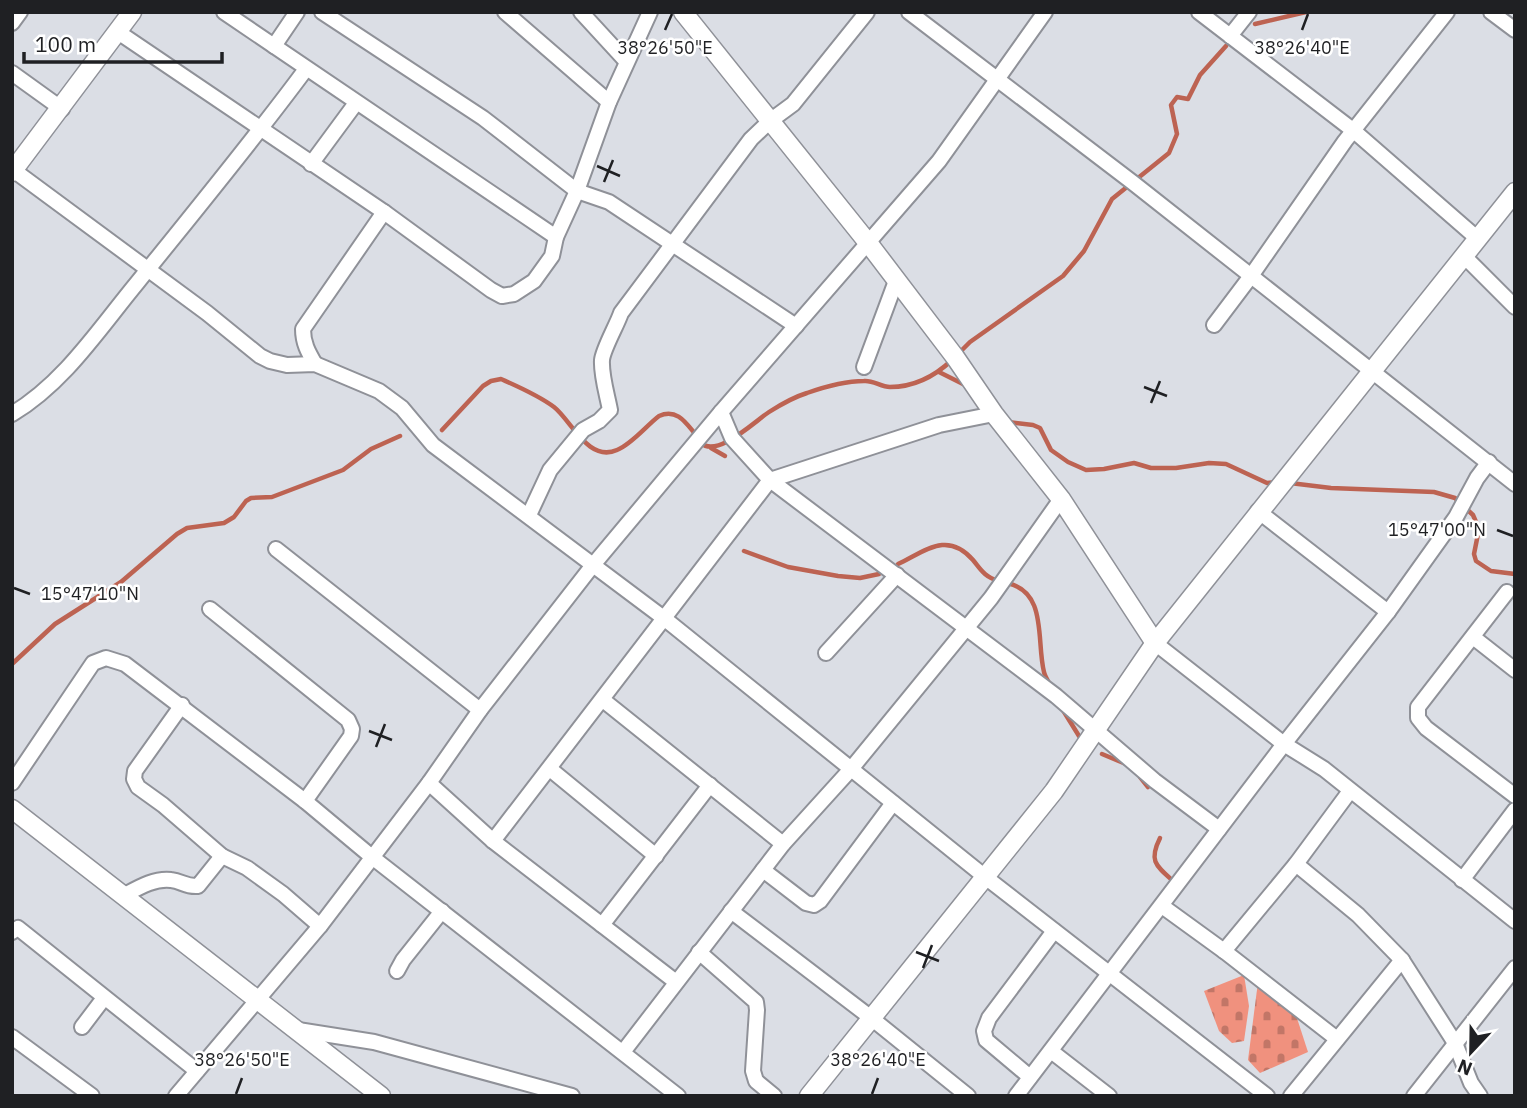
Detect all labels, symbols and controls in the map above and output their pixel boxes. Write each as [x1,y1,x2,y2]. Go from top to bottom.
scale bar [24,21,222,65]
text: 100 m [35,30,96,58]
text: 38°26'50"E [617,36,713,59]
text: 38°26'40"E [1254,36,1350,59]
text: 15°47'00"N [1388,518,1486,541]
text: 15°47'10"N [41,582,139,605]
north arrow [1436,1017,1506,1087]
text: 38°26'50"E [194,1048,290,1071]
text: 38°26'40"E [830,1048,926,1071]
text: N [1454,1054,1476,1081]

